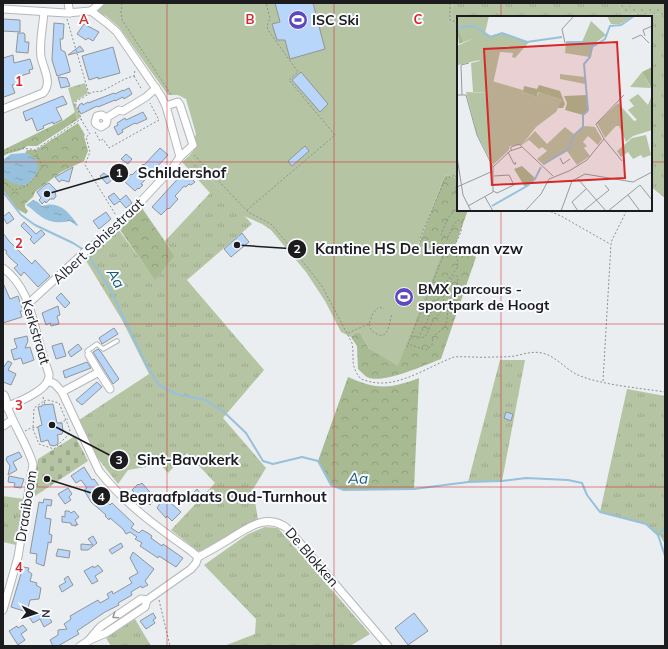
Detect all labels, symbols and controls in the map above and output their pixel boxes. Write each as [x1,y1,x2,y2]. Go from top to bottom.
sports icon: ISC Ski [287,9,309,31]
text: A [79,11,89,27]
text: B [246,11,255,27]
place label: ISC Ski [312,11,359,29]
text: C [414,11,423,27]
inset map [457,16,652,211]
text: 1 [15,73,23,89]
callout: Schildershof [109,159,234,186]
text: Schildershof [138,163,227,182]
text: 1 [115,165,123,180]
street label: Albert Sohiestraat [49,194,147,288]
text: 2 [15,235,23,251]
callout: Kantine HS De Liereman vzw [287,235,531,262]
text: Kantine HS De Liereman vzw [315,239,524,258]
text: 2 [293,241,301,256]
water label: Aa [102,264,129,291]
place label: BMX parcours - sportpark de Hoogt [418,280,550,314]
sports icon: BMX parcours - sportpark de Hoogt [393,286,415,308]
street label: Kerkstraat [18,297,54,367]
text: 3 [15,397,23,413]
callout: Sint-Bavokerk [109,446,247,473]
text: Sint-Bavokerk [137,450,240,469]
text: 3 [115,452,123,467]
water label: Aa [347,468,368,488]
street label: Draaiboom [11,469,41,543]
callout: Begraafplaats Oud-Turnhout [91,483,335,510]
text: Begraafplaats Oud-Turnhout [119,487,327,506]
text: 4 [97,489,105,504]
street label: De Blokken [281,524,343,590]
text: 4 [15,559,23,575]
north arrow [16,593,56,633]
text: N [39,609,53,618]
one-way arrow [113,612,120,619]

